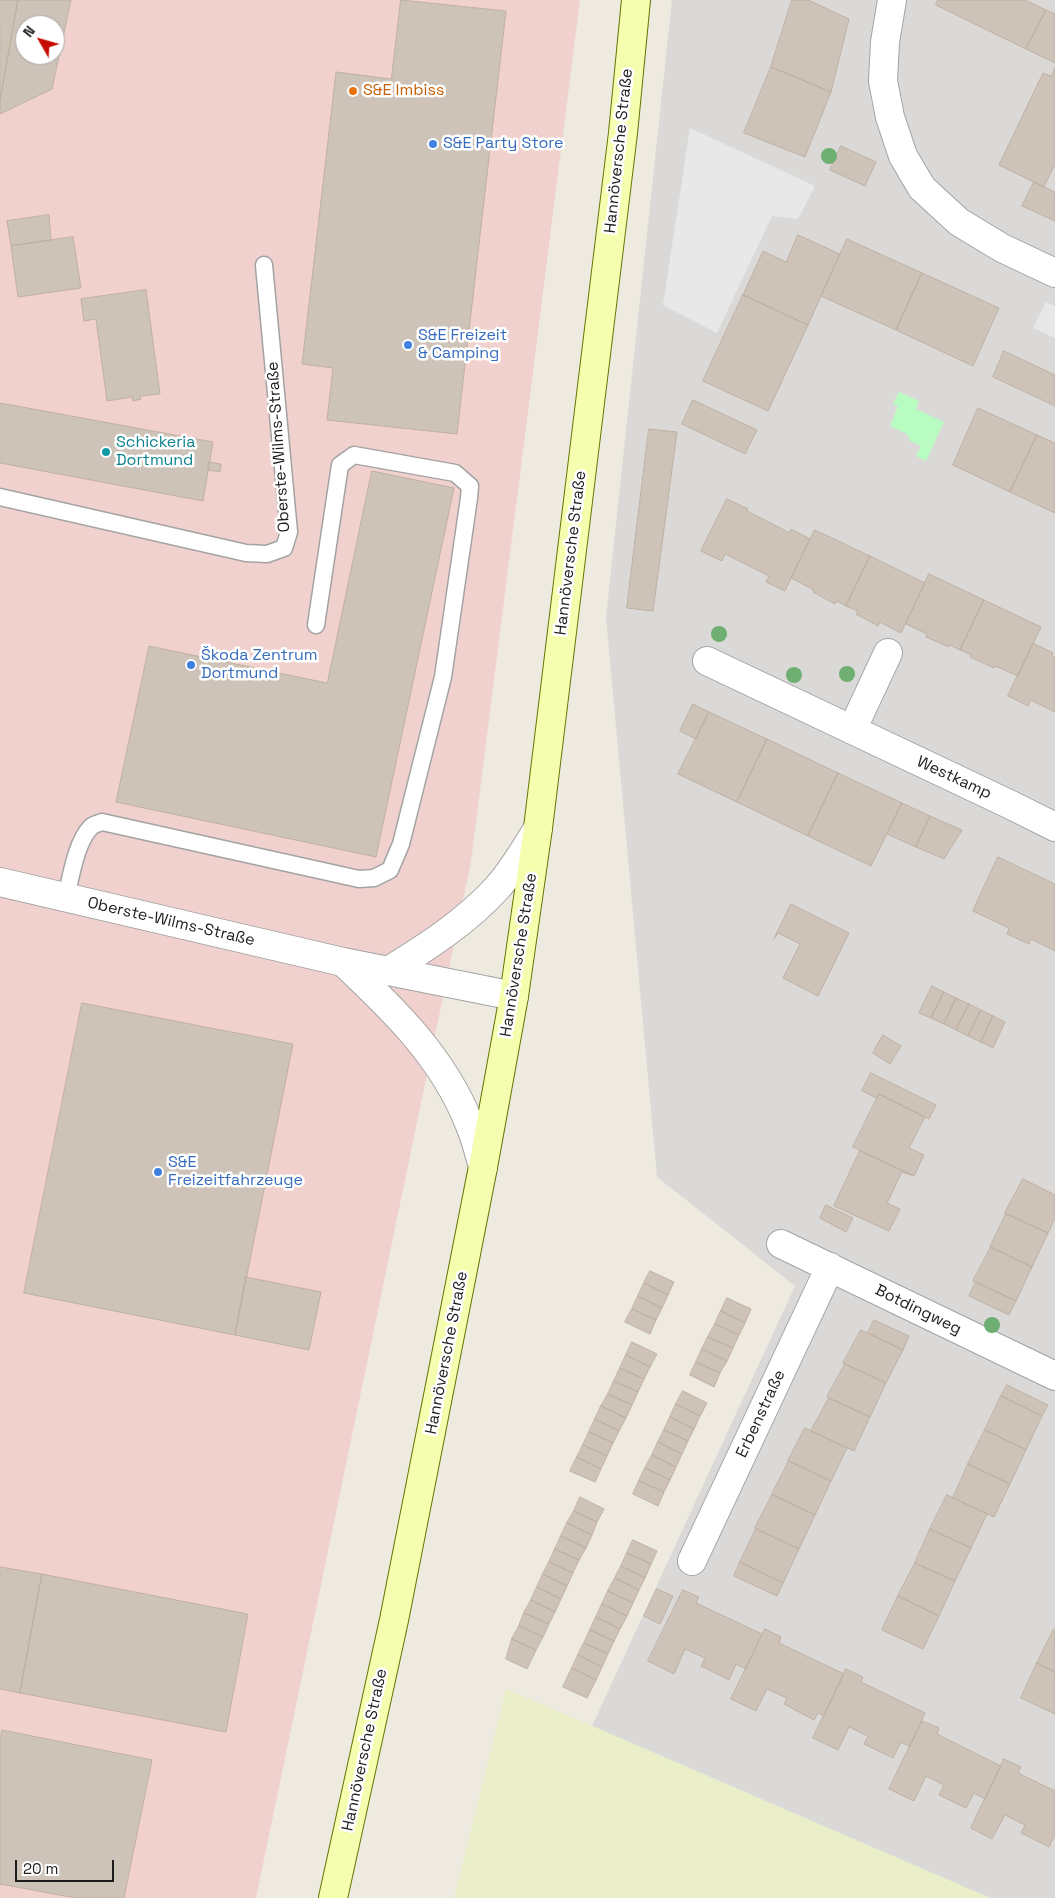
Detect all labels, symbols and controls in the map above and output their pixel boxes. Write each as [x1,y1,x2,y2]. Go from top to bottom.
north arrow [15,15,65,65]
text: N [19,22,39,41]
street label: Hannöversche Straße [601,68,637,234]
place label: S&E Imbiss [363,81,444,101]
marker: S&E Imbiss [347,85,359,97]
place label: S&E Party Store [443,134,564,154]
marker: S&E Party Store [427,138,439,150]
place label: S&E Freizeit & Camping [418,326,507,364]
marker: S&E Freizeit & Camping [402,339,414,351]
street label: Oberste-Wilms-Straße [263,361,295,533]
place label: Schickeria Dortmund [116,433,195,471]
marker: Schickeria Dortmund [100,446,112,458]
street label: Hannöversche Straße [551,470,591,636]
place label: Škoda Zentrum Dortmund [201,646,317,684]
marker: Škoda Zentrum Dortmund [185,659,197,671]
street label: Westkamp [913,752,995,804]
street label: Hannöversche Straße [497,872,541,1038]
street label: Oberste-Wilms-Straße [85,893,257,951]
place label: S&E Freizeitfahrzeuge [168,1153,303,1191]
marker: S&E Freizeitfahrzeuge [152,1166,164,1178]
street label: Hannöversche Straße [422,1270,472,1436]
street label: Botdingweg [872,1281,964,1339]
street label: Erbenstraße [732,1367,790,1461]
street label: Hannöversche Straße [338,1667,392,1833]
scale bar [18,1850,116,1882]
text: 20 m [23,1859,58,1878]

